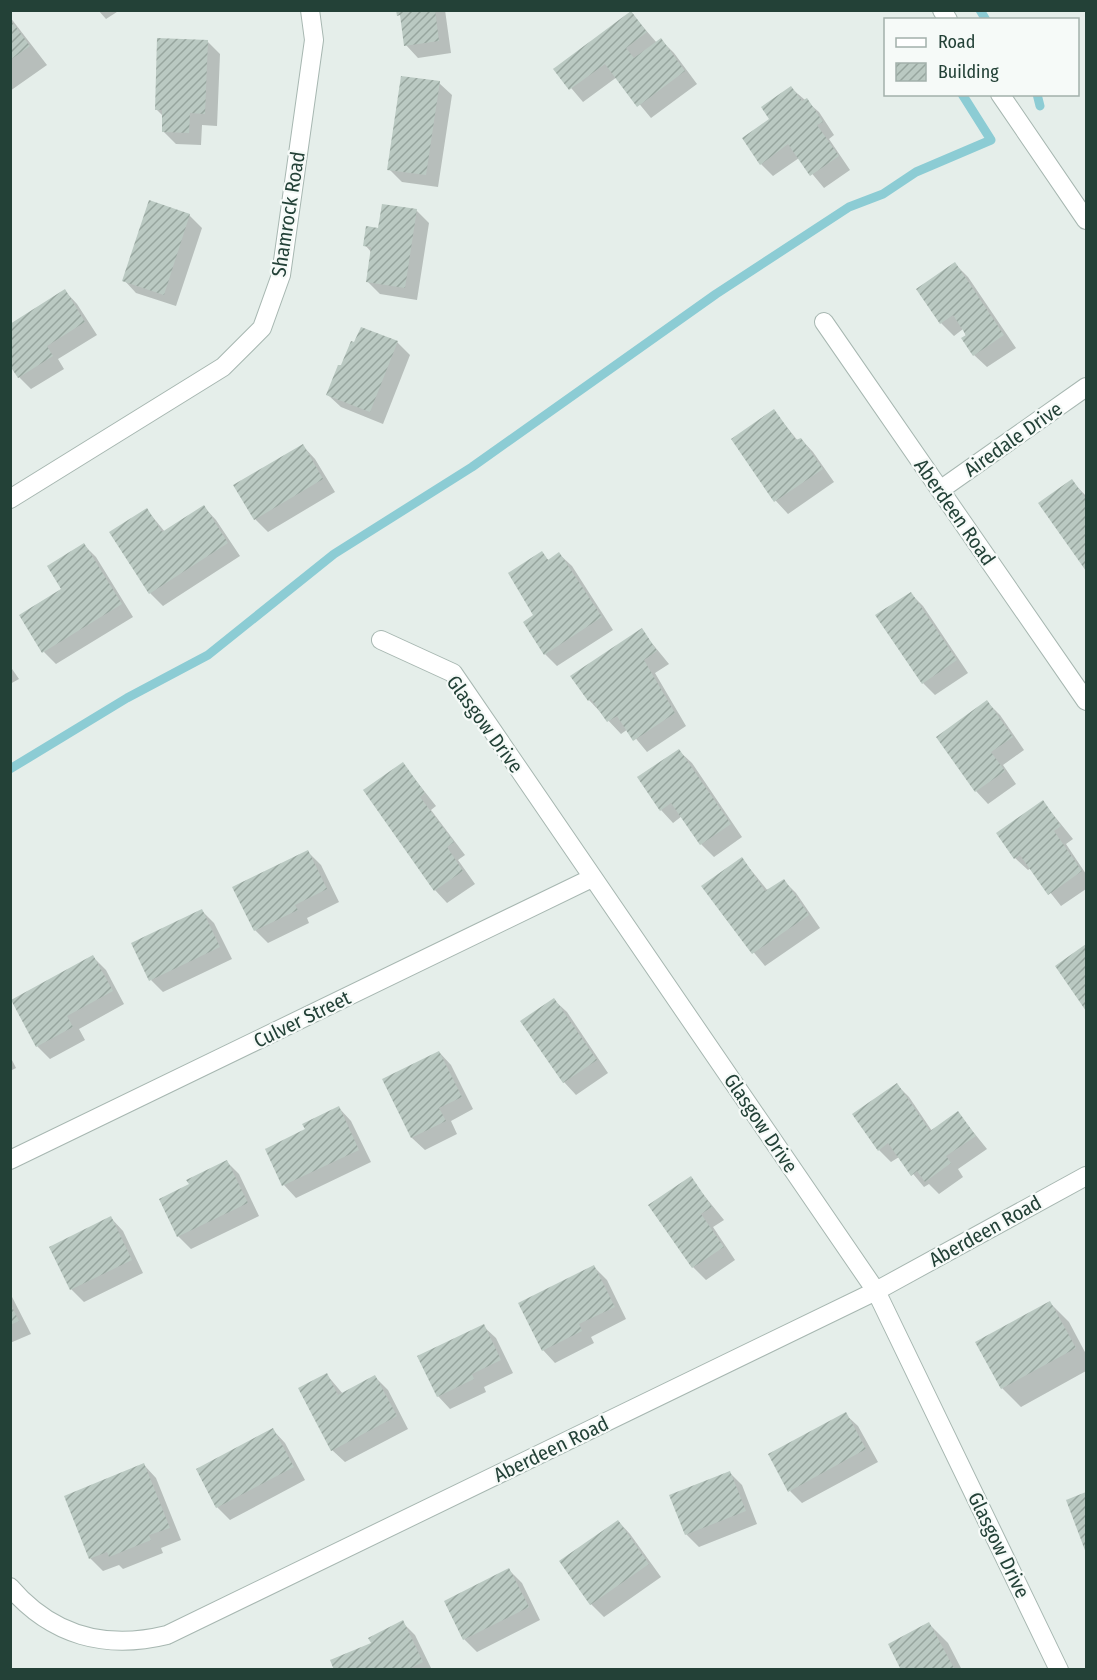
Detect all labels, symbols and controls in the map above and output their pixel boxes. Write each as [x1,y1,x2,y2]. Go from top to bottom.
legend [884,18,1079,96]
text: Road [938,31,975,53]
text: Building [938,61,999,83]
street label: Shamrock Road [266,150,310,278]
street label: Airedale Drive [959,396,1067,482]
street label: Aberdeen Road [909,454,1001,570]
street label: Glasgow Drive [442,671,528,777]
street label: Culver Street [250,985,355,1053]
street label: Glasgow Drive [719,1069,803,1177]
street label: Aberdeen Road [925,1190,1045,1272]
street label: Aberdeen Road [490,1411,612,1487]
street label: Glasgow Drive [963,1488,1035,1602]

